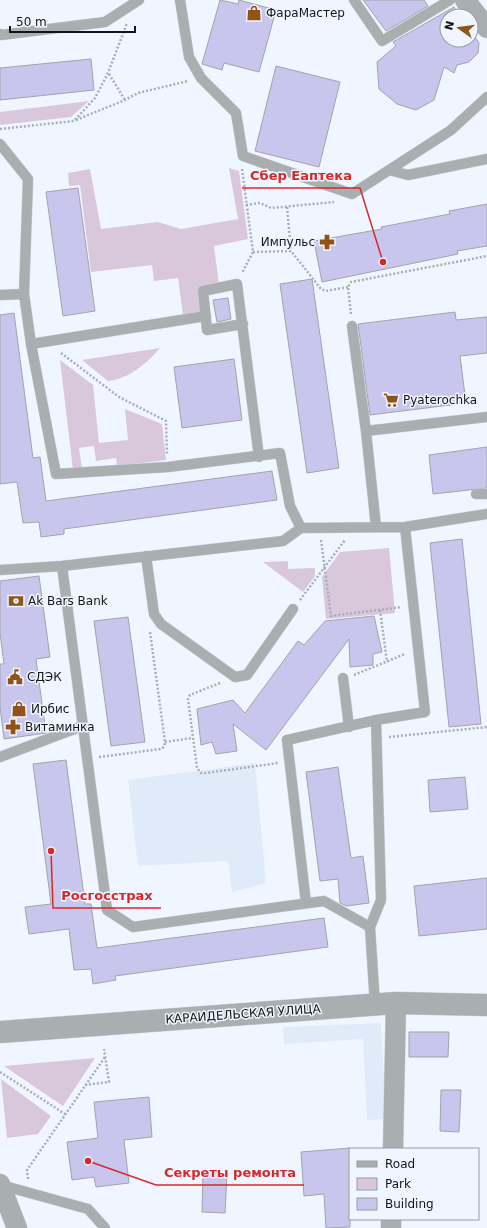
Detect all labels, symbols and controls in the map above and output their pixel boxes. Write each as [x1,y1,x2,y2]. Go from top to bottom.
shop icon: ФараМастер [245,4,263,22]
place label: ФараМастер [266,6,345,20]
scale bar [10,8,135,34]
north arrow [439,8,479,48]
text: 50 m [16,15,47,29]
text: N [442,20,457,32]
callout: Сбер Еаптека [242,163,360,188]
text: Сбер Еаптека [250,168,352,183]
pharmacy icon: Импульс [318,233,336,251]
place label: Импульс [261,235,315,249]
supermarket icon: Pyaterochka [382,391,400,409]
place label: Pyaterochka [403,393,477,407]
bank icon: Ak Bars Bank [7,592,25,610]
place label: Ak Bars Bank [28,594,108,608]
public building icon: СДЭК [6,668,24,686]
place label: СДЭК [27,670,62,684]
shop icon: Ирбис [10,700,28,718]
place label: Ирбис [31,702,69,716]
pharmacy icon: Витаминка [4,718,22,736]
place label: Витаминка [25,720,95,734]
callout: Росгосстрах [53,883,161,908]
text: Росгосстрах [61,888,153,903]
street label: КАРАИДЕЛЬСКАЯ УЛИЦА [165,1002,322,1026]
legend [349,1148,479,1220]
text: Road [385,1157,415,1171]
callout: Секреты ремонта [156,1160,304,1185]
text: Секреты ремонта [164,1165,296,1180]
text: Park [385,1177,411,1191]
text: Building [385,1197,434,1211]

